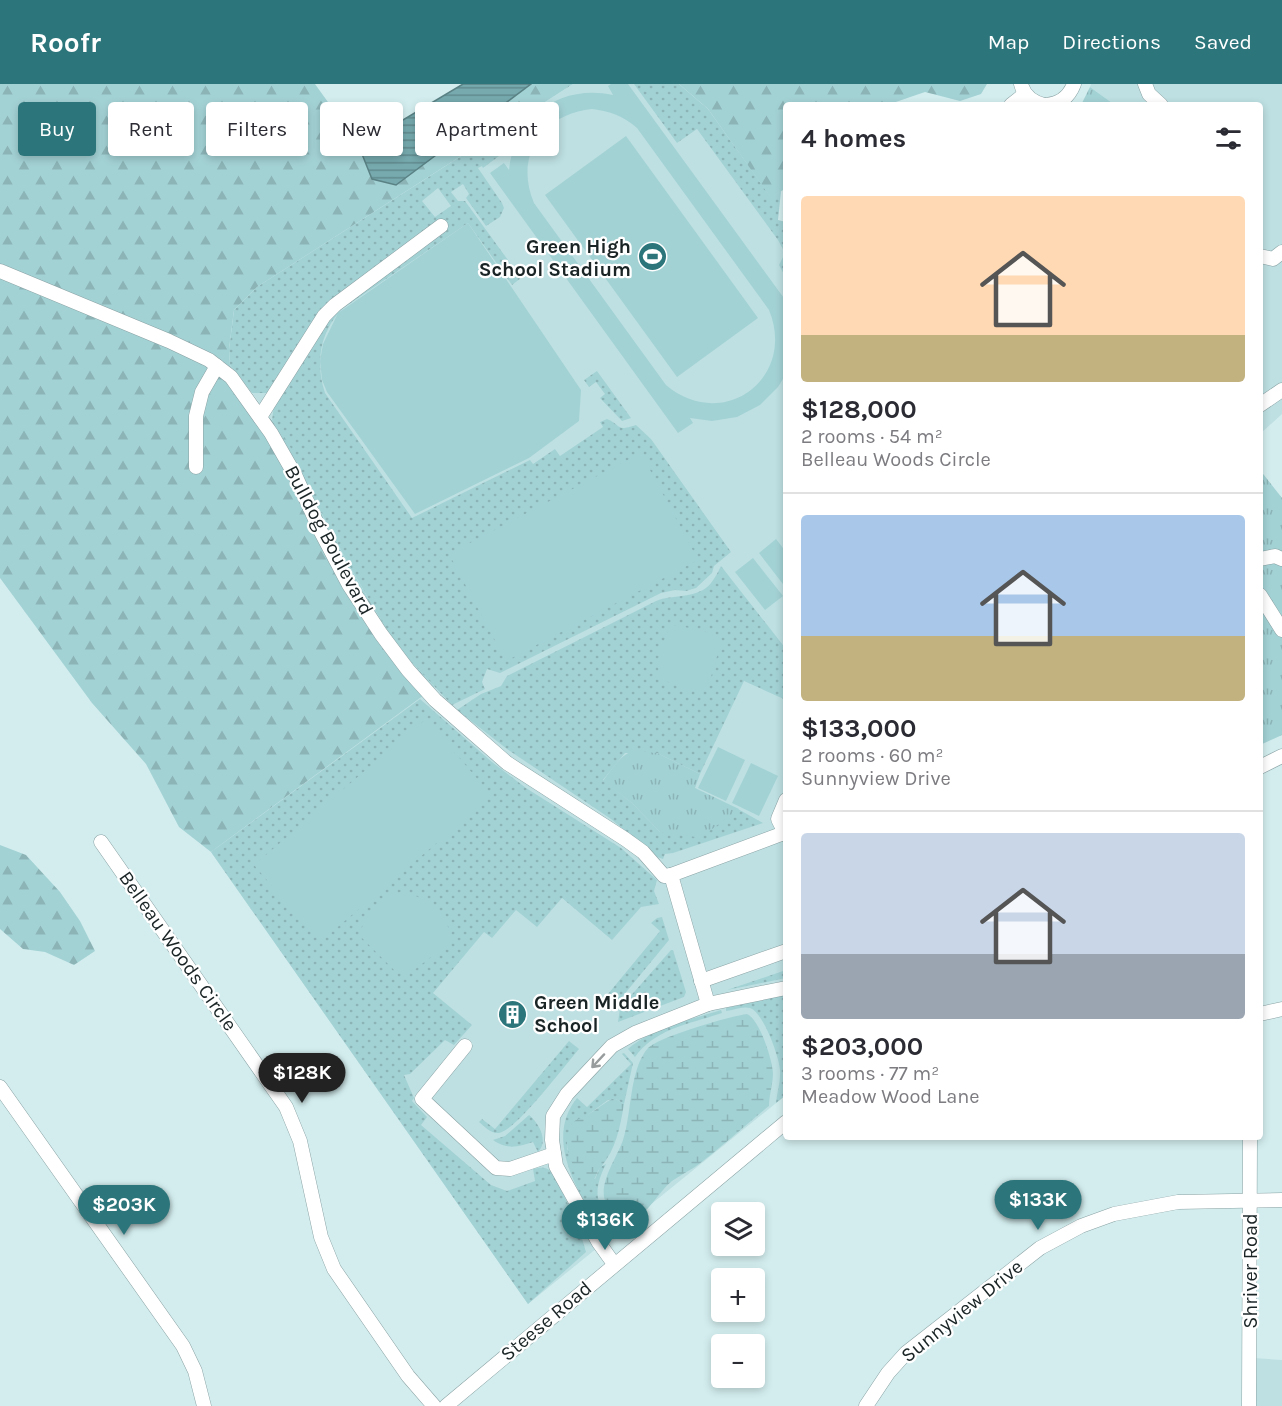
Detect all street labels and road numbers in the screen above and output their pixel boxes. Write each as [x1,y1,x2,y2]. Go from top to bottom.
street label: Bulldog Boulevard [280,461,378,619]
street label: Belleau Woods Circle [114,867,242,1035]
street label: Shriver Road [1239,1213,1262,1329]
street label: Sunnyview Drive [897,1255,1027,1367]
street label: Steese Road [496,1276,596,1366]

